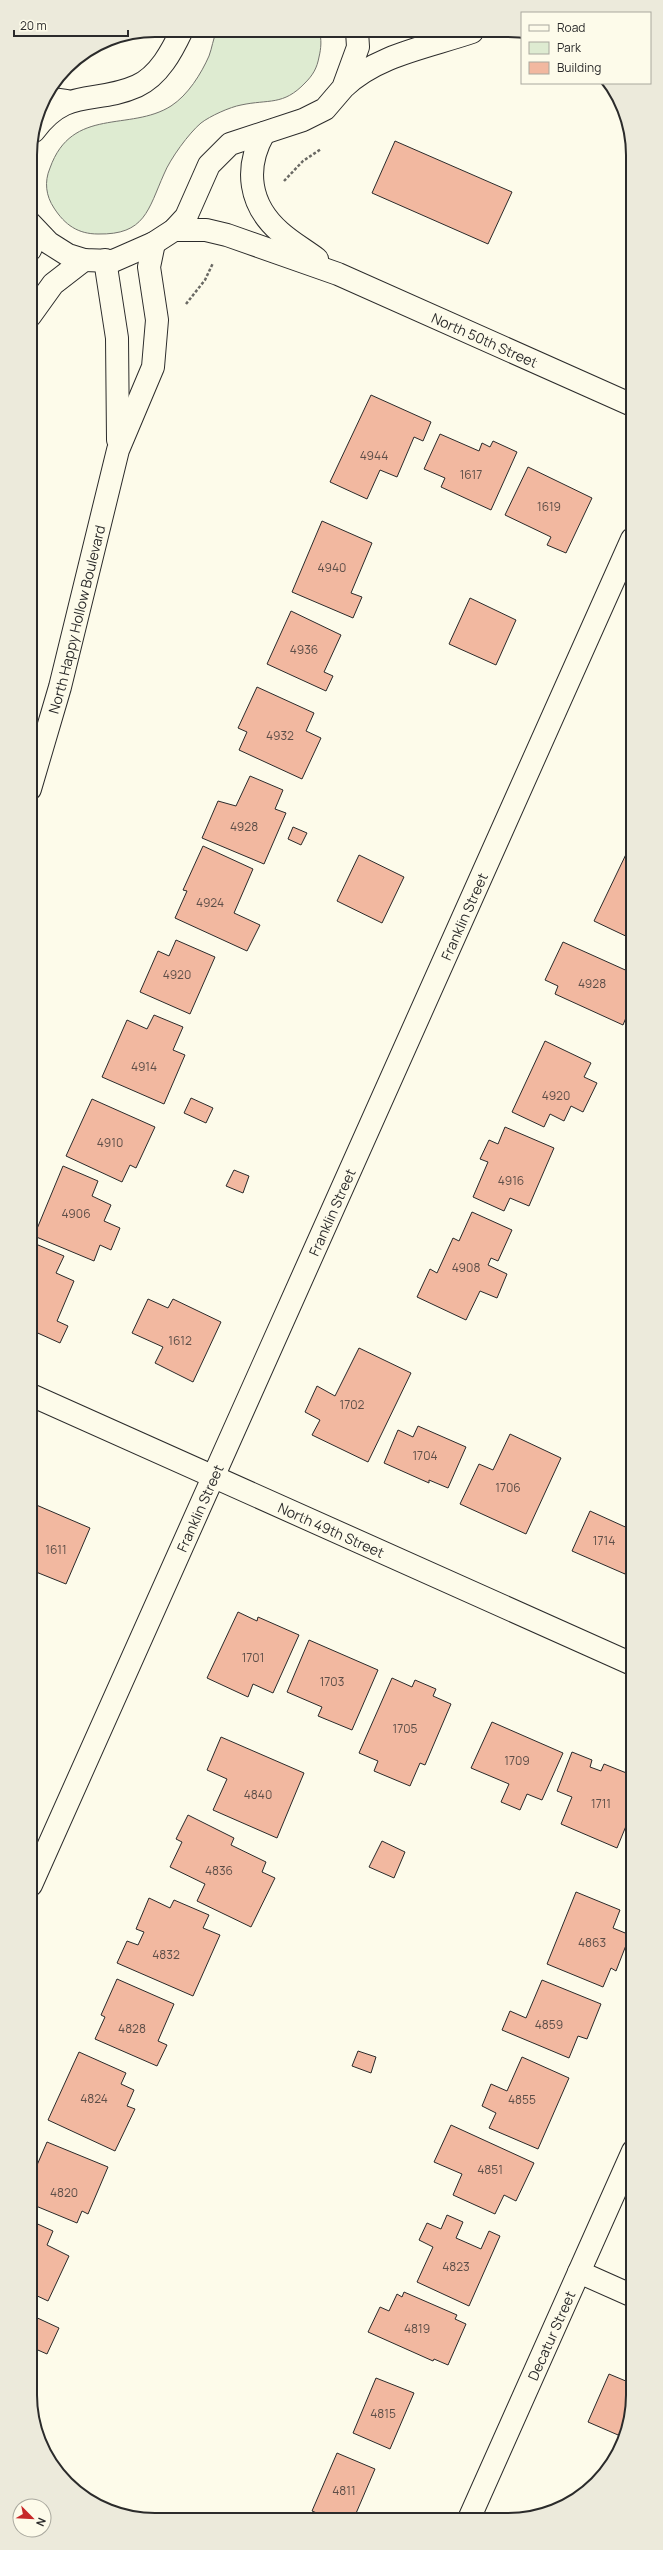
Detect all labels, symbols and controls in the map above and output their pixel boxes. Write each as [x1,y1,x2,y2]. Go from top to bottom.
scale bar [14,12,128,38]
legend [521,12,651,84]
text: 20 m [20,17,47,34]
text: Road [557,19,585,36]
text: Park [557,39,582,56]
text: Building [557,59,601,76]
street label: North 50th Street [429,308,541,372]
house number: 4944 [360,447,388,464]
house number: 1617 [460,466,482,483]
house number: 1619 [537,498,561,515]
street label: North Happy Hollow Boulevard [43,523,109,716]
house number: 4940 [318,559,346,576]
house number: 4936 [290,641,318,658]
house number: 4932 [266,727,294,744]
house number: 4928 [230,818,258,835]
street label: Franklin Street [436,869,492,963]
house number: 4924 [196,894,224,911]
house number: 4920 [163,966,191,983]
house number: 4928 [578,975,606,992]
house number: 4914 [131,1058,157,1075]
house number: 4920 [542,1087,570,1104]
house number: 4910 [97,1134,123,1151]
street label: Franklin Street [304,1165,359,1259]
house number: 4916 [498,1172,524,1189]
house number: 4906 [61,1205,91,1222]
house number: 4908 [452,1259,480,1276]
house number: 1612 [168,1332,192,1349]
house number: 1702 [340,1396,365,1413]
house number: 1704 [412,1447,438,1464]
street label: Franklin Street [172,1461,227,1555]
house number: 1706 [495,1479,521,1496]
street label: North 49th Street [275,1497,388,1562]
house number: 1714 [593,1532,615,1549]
house number: 1611 [45,1541,67,1558]
house number: 1701 [242,1649,264,1666]
house number: 1703 [320,1673,344,1690]
house number: 1705 [393,1720,418,1737]
house number: 1709 [504,1752,530,1769]
house number: 4840 [244,1786,272,1803]
house number: 1711 [591,1795,611,1812]
house number: 4836 [205,1862,233,1879]
house number: 4863 [578,1934,606,1951]
house number: 4832 [152,1946,180,1963]
house number: 4859 [535,2016,563,2033]
house number: 4828 [118,2020,146,2037]
house number: 4824 [80,2090,108,2107]
house number: 4855 [508,2091,536,2108]
house number: 4851 [477,2161,503,2178]
house number: 4820 [50,2184,78,2201]
house number: 4823 [442,2258,470,2275]
street label: Decatur Street [523,2287,579,2383]
house number: 4819 [404,2320,430,2337]
house number: 4815 [370,2405,396,2422]
house number: 4811 [332,2482,356,2499]
north arrow [12,2498,52,2538]
text: N [33,2516,50,2529]

